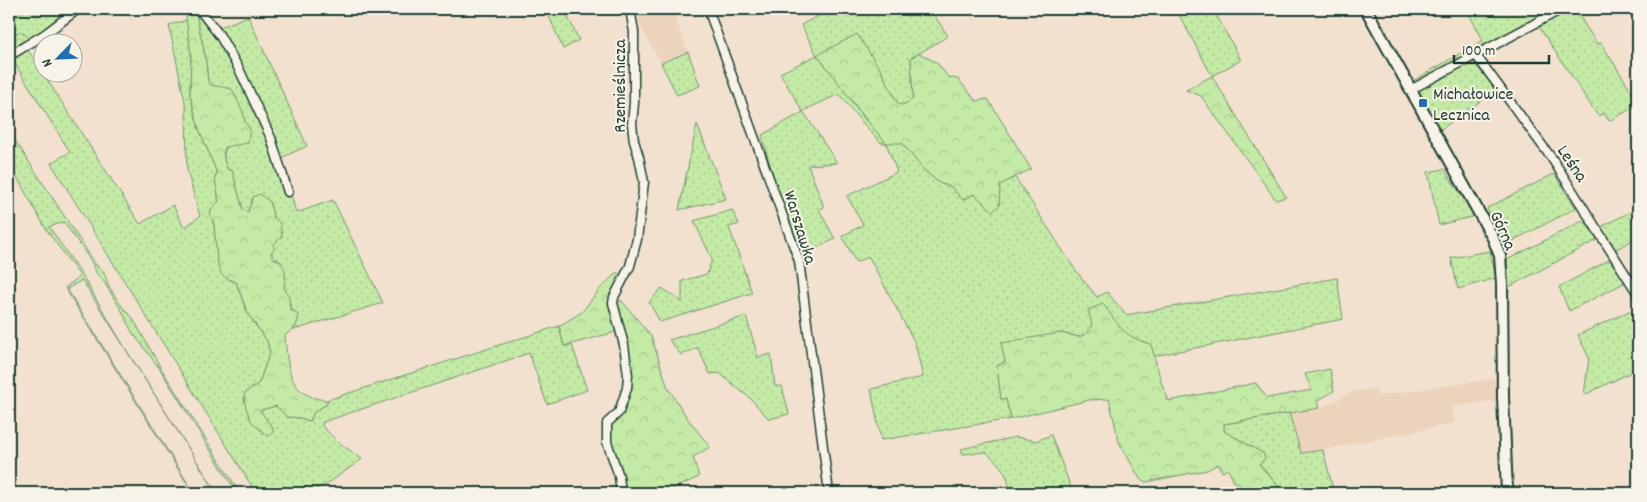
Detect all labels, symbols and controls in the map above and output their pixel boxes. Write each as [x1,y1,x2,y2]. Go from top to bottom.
north arrow [32,32,82,82]
scale bar [1454,32,1550,64]
street label: Rzemieślnicza [609,39,634,133]
text: 100 m [1462,41,1495,63]
text: N [37,55,58,70]
place label: Michałowice Lecznica [1433,83,1513,129]
marker: Michałowice Lecznica [1417,97,1429,109]
street label: Leśna [1549,141,1593,188]
street label: Warszawka [776,188,822,268]
street label: Górna [1482,207,1522,255]

